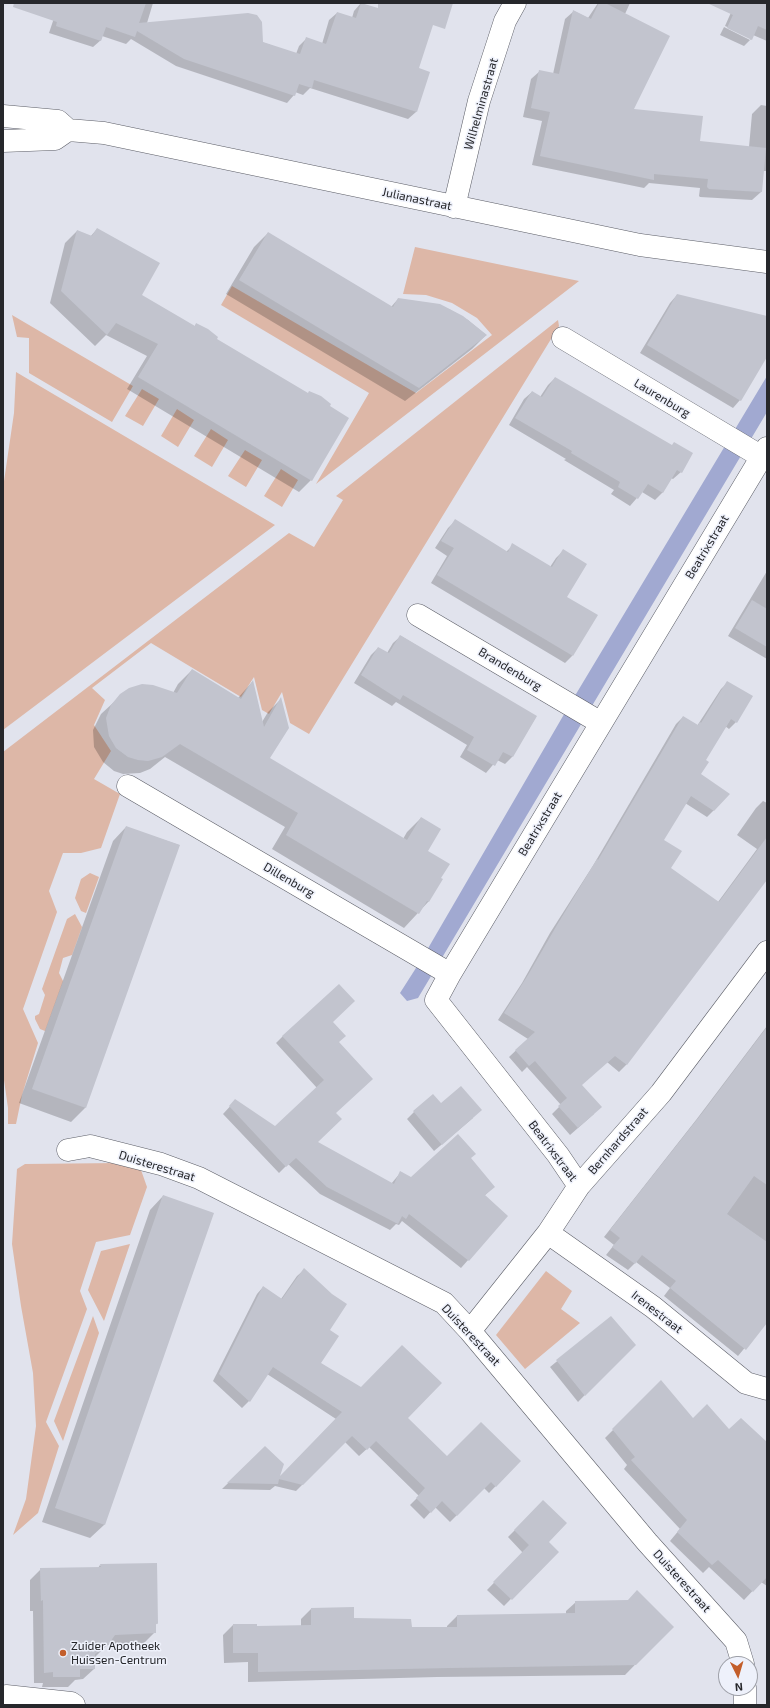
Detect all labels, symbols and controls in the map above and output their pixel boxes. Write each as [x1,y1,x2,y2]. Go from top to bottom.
street label: Wilhelminastraat [461,56,501,152]
street label: Julianastraat [381,185,453,213]
street label: Laurenburg [631,376,693,420]
street label: Beatrixstraat [682,512,732,582]
street label: Brandenburg [476,644,544,694]
street label: Beatrixstraat [515,789,565,859]
street label: Dillenburg [261,860,317,900]
street label: Bernhardstraat [585,1105,651,1177]
street label: Beatrixstraat [525,1118,581,1184]
street label: Duisterestraat [117,1148,197,1184]
street label: Irenestraat [629,1288,685,1336]
street label: Duisterestraat [439,1301,503,1369]
street label: Duisterestraat [650,1547,714,1615]
place label: Zuider Apotheek Huissen-Centrum [71,1639,167,1667]
marker: Zuider Apotheek Huissen-Centrum [58,1648,68,1658]
north arrow [718,1656,758,1696]
text: N [734,1681,744,1694]

